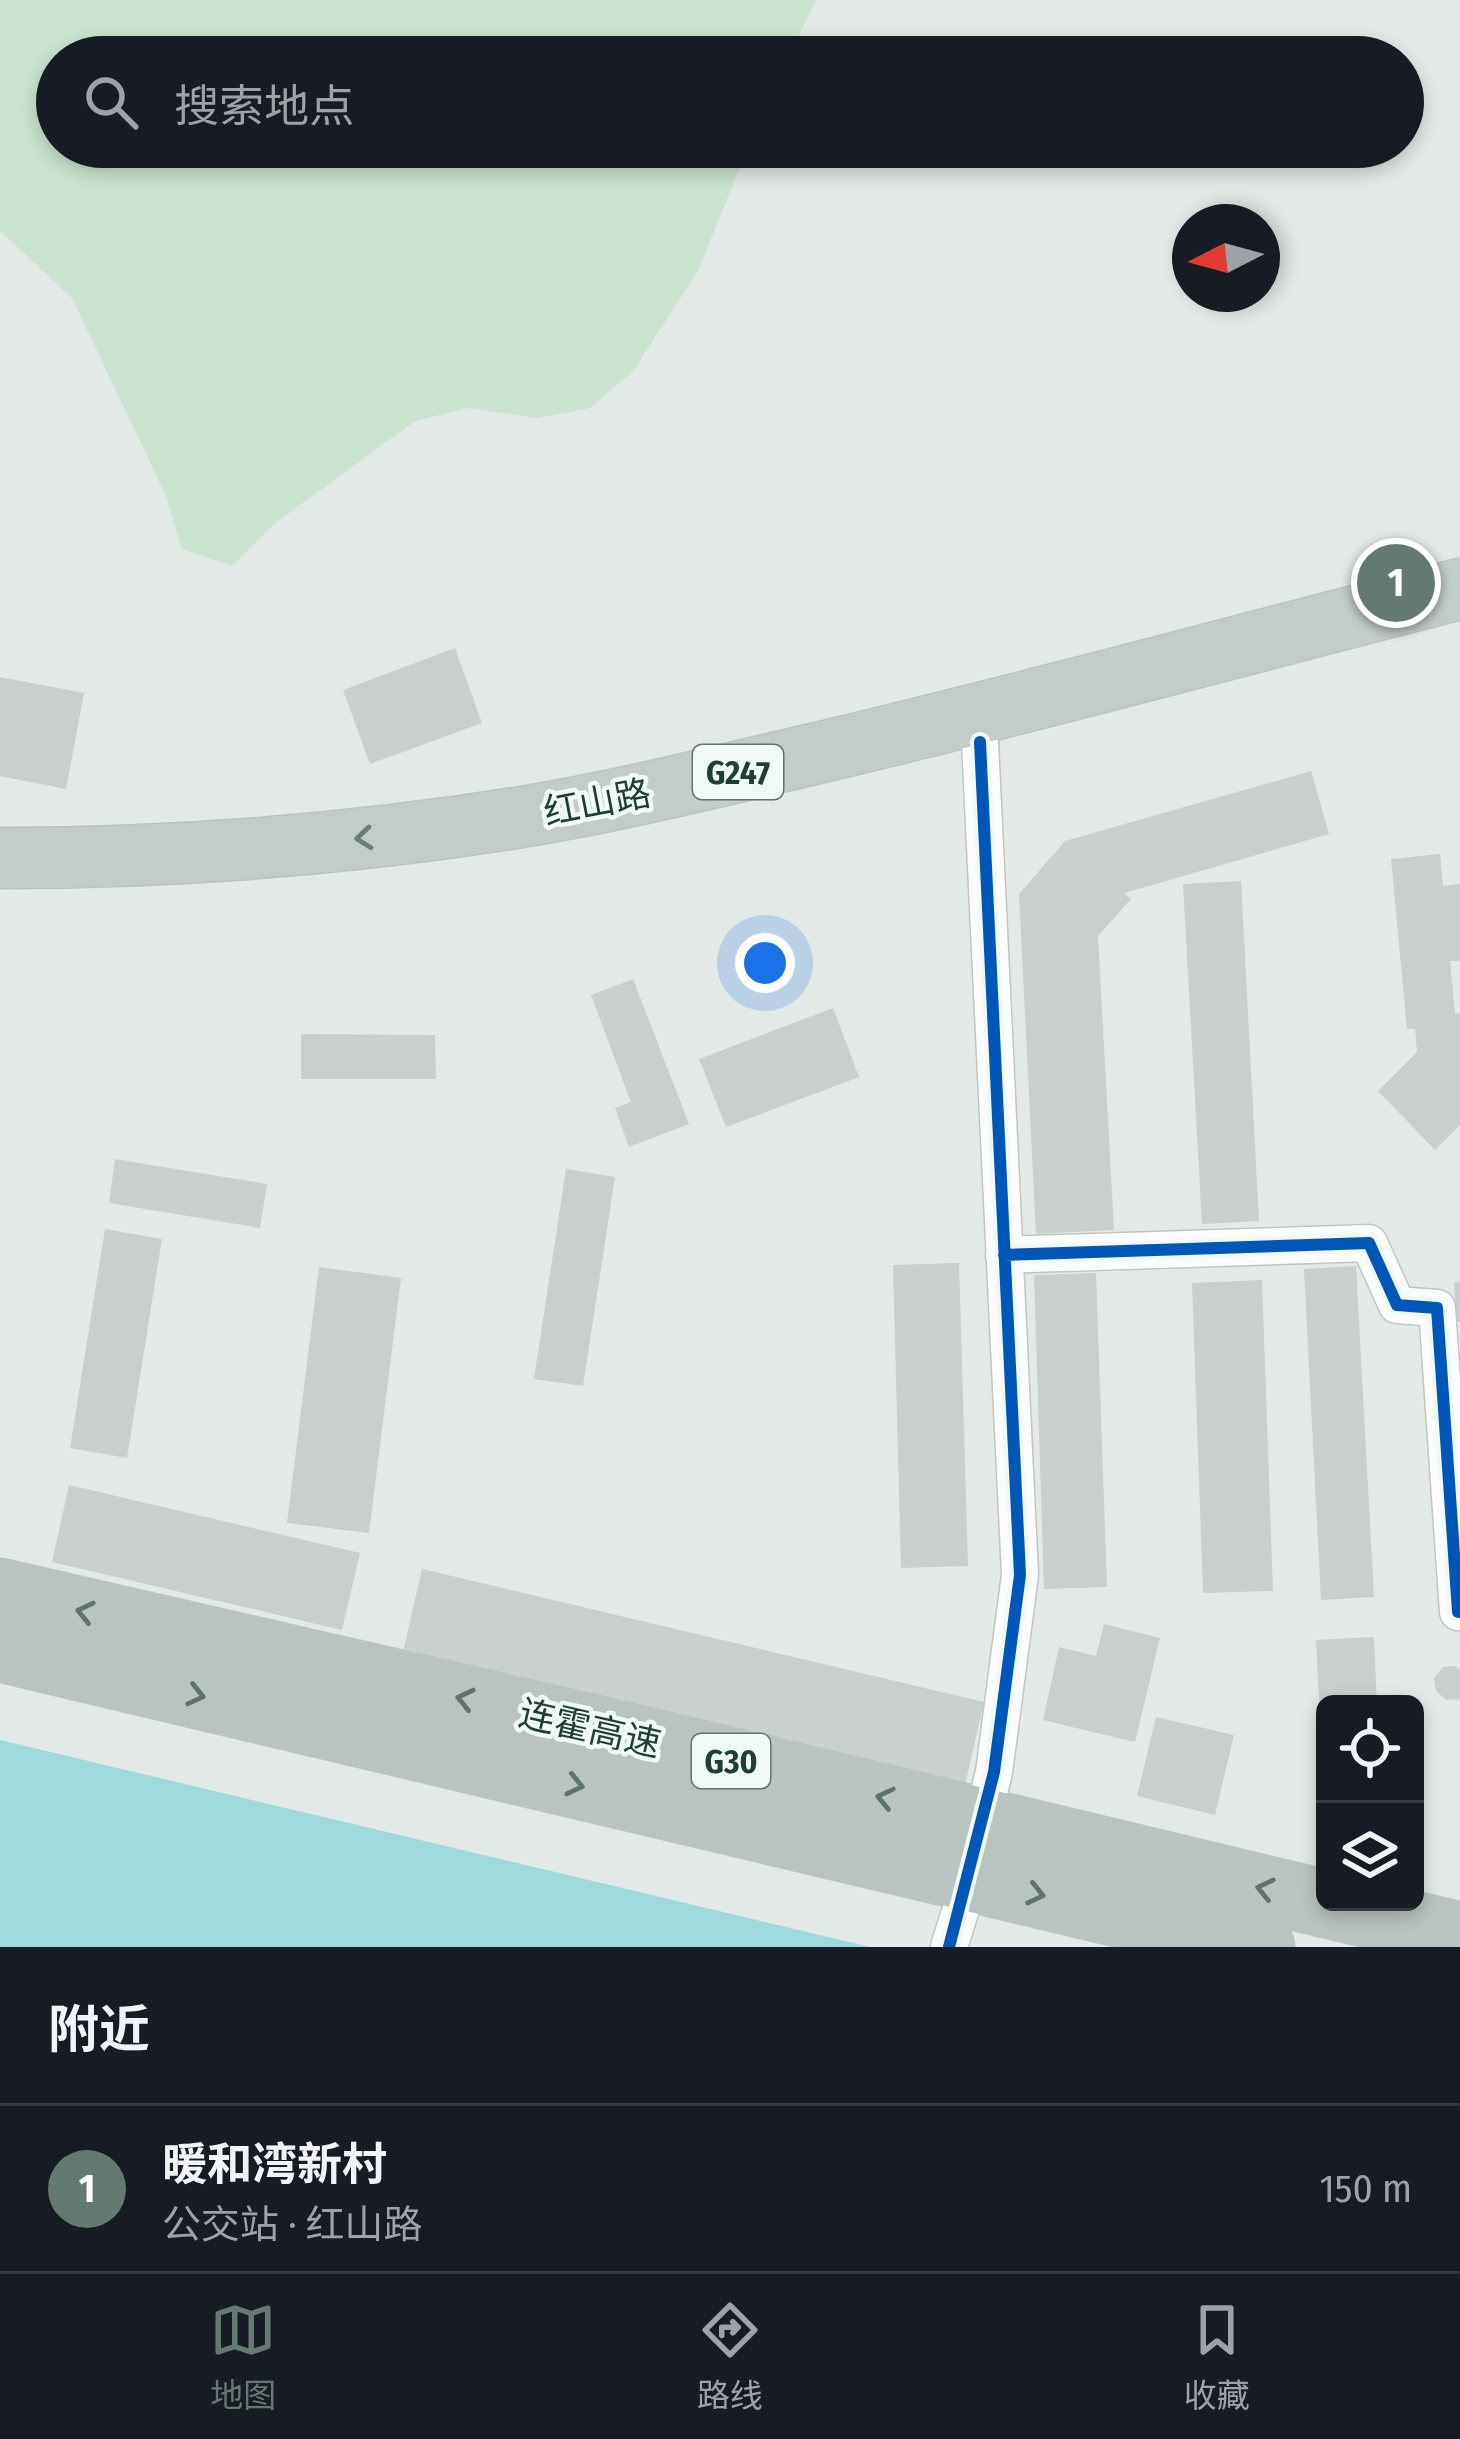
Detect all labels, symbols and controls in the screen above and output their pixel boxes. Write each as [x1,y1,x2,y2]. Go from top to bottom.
search box [36,36,1424,168]
icon: search [78,69,144,135]
text: 搜索地点 [174,80,354,134]
north arrow [1172,204,1280,312]
pin: 1 [1357,538,1435,628]
road number: G247 [693,745,783,799]
street label: 红山路 [540,771,654,835]
one-way arrow [354,825,373,850]
your location [735,933,795,993]
one-way arrow [75,1600,95,1625]
one-way arrow [185,1681,205,1706]
one-way arrow [455,1688,475,1713]
street label: 连霍高速 [515,1691,665,1767]
map controls [1316,1695,1424,1911]
button: locate [1316,1695,1424,1803]
road number: G30 [692,1734,770,1788]
one-way arrow [564,1771,584,1796]
one-way arrow [876,1787,896,1812]
button: layers [1316,1803,1424,1911]
one-way arrow [1255,1878,1275,1903]
one-way arrow [1026,1880,1046,1905]
text: 附近 [48,1999,150,2061]
text: 暖和湾新村 [162,2138,387,2192]
text: 1 [79,2166,95,2212]
text: 150 m [1319,2166,1412,2212]
text: 公交站 · 红山路 [162,2202,423,2248]
tab: 地图 [210,2297,276,2417]
tab: 路线 [697,2297,763,2417]
tab: 收藏 [1184,2297,1250,2417]

